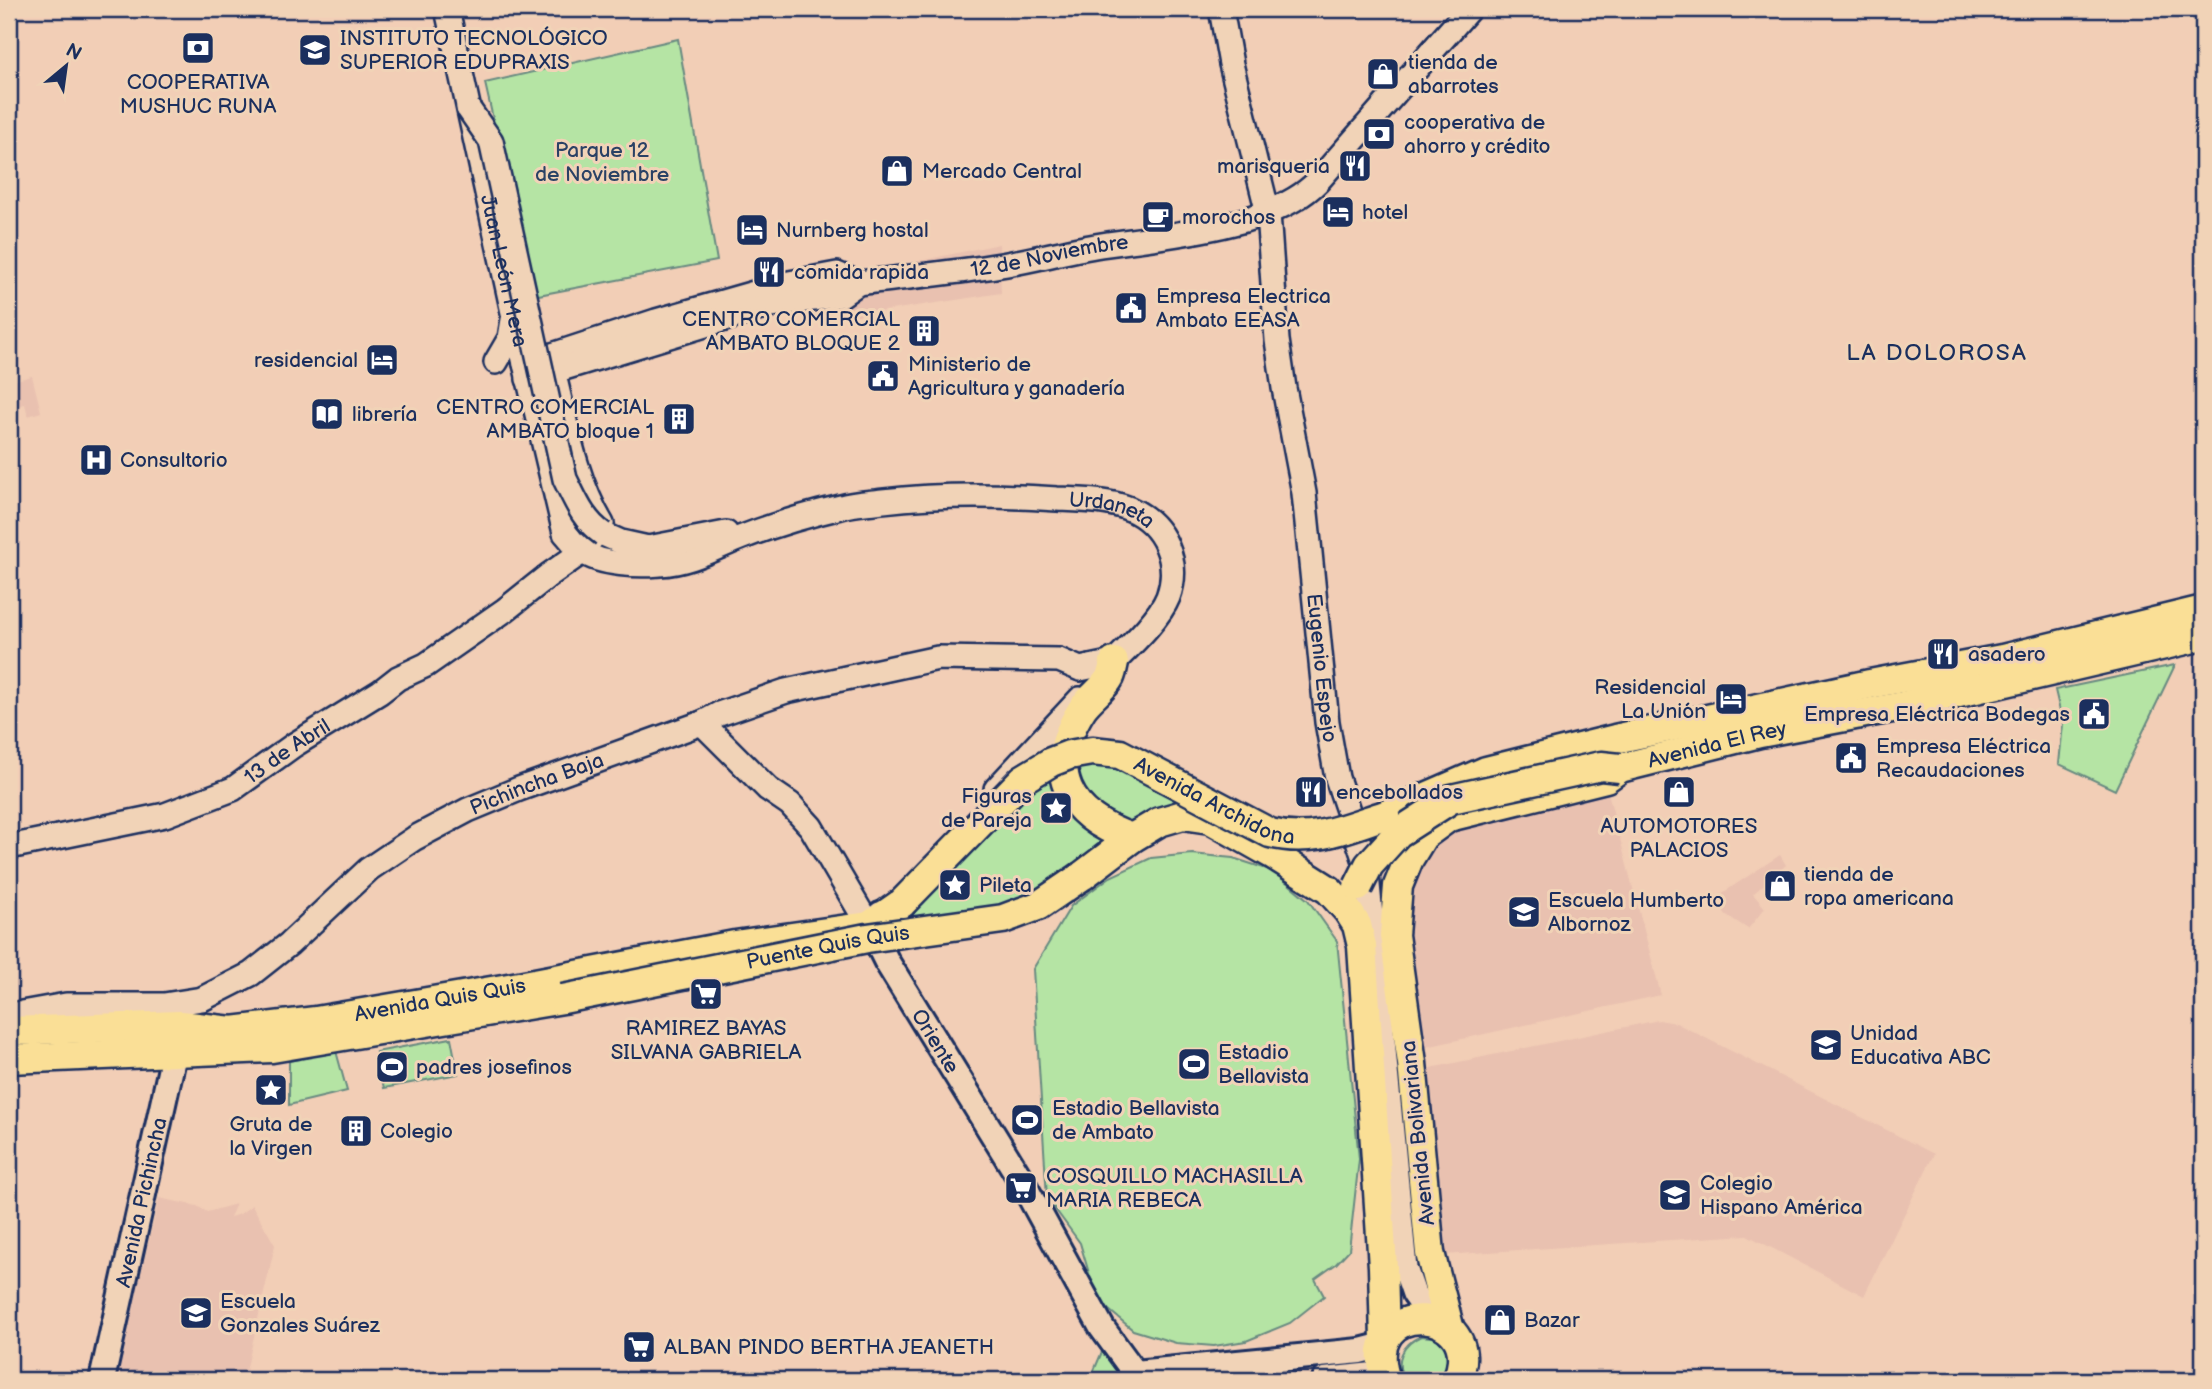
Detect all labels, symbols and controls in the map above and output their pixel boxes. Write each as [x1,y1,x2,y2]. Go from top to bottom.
place label: INSTITUTO TECNOLÓGICO SUPERIOR EDUPRAXIS [340,26,608,75]
bank icon: COOPERATIVA MUSHUC RUNA [179,29,217,67]
school or university icon: INSTITUTO TECNOLÓGICO SUPERIOR EDUPRAXIS [296,31,334,69]
north arrow [32,32,102,102]
text: N [62,39,85,66]
place label: tienda de abarrotes [1408,50,1499,99]
shop icon: tienda de abarrotes [1364,55,1402,93]
place label: COOPERATIVA MUSHUC RUNA [120,70,276,119]
place label: cooperativa de ahorro y crédito [1404,110,1551,159]
bank icon: cooperativa de ahorro y crédito [1360,115,1398,153]
park label: Parque 12 de Noviembre [535,138,669,187]
restaurant icon: marisqueria [1336,147,1374,185]
shop icon: Mercado Central [878,152,916,190]
place label: marisqueria [1217,154,1330,179]
place label: Mercado Central [922,159,1082,184]
street label: Juan León Mera [475,192,533,349]
hotel icon: hotel [1319,193,1357,231]
cafe icon: morochos [1139,198,1177,236]
place label: hotel [1362,200,1408,225]
place label: morochos [1182,205,1276,230]
hotel icon: Nurnberg hostal [733,211,771,249]
place label: Nurnberg hostal [776,218,929,243]
street label: 12 de Noviembre [969,229,1130,282]
restaurant icon: comida rapida [750,253,788,291]
place label: comida rapida [794,260,929,285]
place label: Empresa Electrica Ambato EEASA [1156,284,1331,333]
public building icon: Empresa Electrica Ambato EEASA [1112,289,1150,327]
place label: CENTRO COMERCIAL AMBATO BLOQUE 2 [682,307,901,356]
building icon: CENTRO COMERCIAL AMBATO BLOQUE 2 [905,312,943,350]
district label: LA DOLOROSA [1846,339,2028,367]
hotel icon: residencial [363,341,401,379]
place label: residencial [254,348,358,373]
place label: Ministerio de Agricultura y ganadería [908,352,1125,401]
public building icon: Ministerio de Agricultura y ganadería [864,357,902,395]
library icon: librería [308,395,346,433]
place label: CENTRO COMERCIAL AMBATO bloque 1 [436,395,654,444]
building icon: CENTRO COMERCIAL AMBATO bloque 1 [660,400,698,438]
place label: librería [352,402,417,427]
hospital icon: Consultorio [77,441,115,479]
place label: Consultorio [120,448,228,473]
street label: Urdaneta [1068,487,1160,533]
street label: Eugenio Espejo [1302,592,1343,745]
restaurant icon: asadero [1924,635,1962,673]
place label: asadero [1968,642,2046,667]
place label: Residencial La Unión [1594,675,1706,724]
hotel icon: Residencial La Unión [1712,680,1750,718]
public building icon: Empresa Eléctrica Bodegas [2075,695,2113,733]
place label: Empresa Eléctrica Bodegas [1804,702,2070,727]
street label: 13 de Abril [239,713,335,789]
street label: Avenida El Rey [1645,716,1789,773]
place label: Empresa Eléctrica Recaudaciones [1876,734,2051,783]
public building icon: Empresa Eléctrica Recaudaciones [1832,739,1870,777]
street label: Pichincha Baja [466,747,607,820]
street label: Avenida Archidona [1130,751,1296,849]
restaurant icon: encebollados [1292,773,1330,811]
shop icon: AUTOMOTORES PALACIOS [1660,773,1698,811]
place label: encebollados [1336,780,1463,805]
place label: Figuras de Pareja [941,784,1032,833]
place icon: Figuras de Pareja [1037,789,1075,827]
place label: AUTOMOTORES PALACIOS [1601,814,1757,863]
place label: tienda de ropa americana [1804,862,1954,911]
place icon: Pileta [936,866,974,904]
shop icon: tienda de ropa americana [1761,867,1799,905]
place label: Pileta [979,873,1032,898]
place label: Escuela Humberto Albornoz [1548,888,1724,937]
school or university icon: Escuela Humberto Albornoz [1505,893,1543,931]
street label: Puente Quis Quis [744,920,911,974]
street label: Avenida Quis Quis [353,972,528,1027]
supermarket icon: RAMIREZ BAYAS SILVANA GABRIELA [687,975,725,1013]
street label: Oriente [906,1004,965,1078]
place label: RAMIREZ BAYAS SILVANA GABRIELA [611,1016,802,1065]
place label: Unidad Educativa ABC [1850,1021,1991,1070]
school or university icon: Unidad Educativa ABC [1807,1026,1845,1064]
street label: Avenida Bolivariana [1396,1039,1440,1227]
place label: Estadio Bellavista [1218,1040,1309,1089]
sports icon: Estadio Bellavista [1175,1045,1213,1083]
sports icon: padres josefinos [373,1048,411,1086]
place label: padres josefinos [416,1055,572,1080]
place icon: Gruta de la Virgen [252,1071,290,1109]
place label: Estadio Bellavista de Ambato [1052,1096,1220,1145]
sports icon: Estadio Bellavista de Ambato [1008,1101,1046,1139]
place label: Gruta de la Virgen [230,1112,312,1161]
building icon: Colegio [337,1112,375,1150]
street label: Avenida Pichincha [110,1115,172,1290]
place label: Colegio [380,1119,453,1144]
place label: COSQUILLO MACHASILLA MARIA REBECA [1046,1164,1303,1213]
supermarket icon: COSQUILLO MACHASILLA MARIA REBECA [1002,1169,1040,1207]
place label: Colegio Hispano América [1700,1171,1863,1220]
school or university icon: Colegio Hispano América [1656,1176,1694,1214]
place label: Escuela Gonzales Suárez [220,1289,381,1338]
school or university icon: Escuela Gonzales Suárez [177,1294,215,1332]
shop icon: Bazar [1481,1301,1519,1339]
place label: Bazar [1524,1308,1580,1333]
supermarket icon: ALBAN PINDO BERTHA JEANETH [620,1328,658,1366]
place label: ALBAN PINDO BERTHA JEANETH [664,1335,994,1360]

